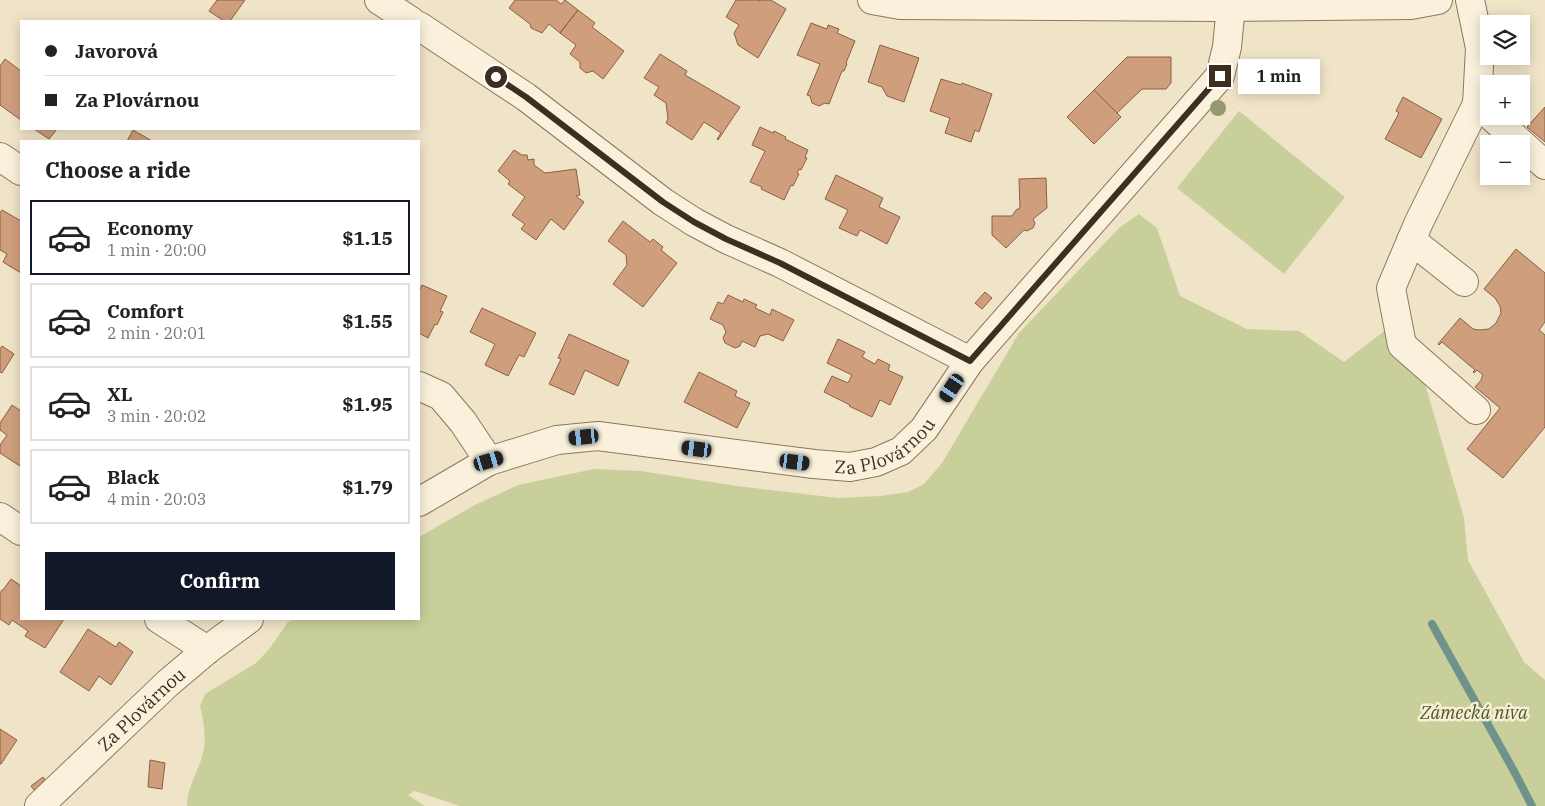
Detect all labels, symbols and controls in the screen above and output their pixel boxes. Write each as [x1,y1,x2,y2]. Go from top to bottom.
map controls [1480,15,1530,185]
button: layers [1480,15,1530,65]
text: Javorová [75,39,158,63]
callout: 1 min [1238,58,1320,94]
route end [1209,65,1231,87]
route start [485,66,507,88]
text: 1 min [1257,66,1301,86]
button: + [1480,75,1530,125]
text: Za Plovárnou [75,88,199,112]
button: − [1480,135,1530,185]
text: Choose a ride [45,155,191,184]
icon: car [47,215,92,260]
text: Economy [107,216,193,240]
text: $1.15 [342,226,393,250]
text: 1 min · 20:00 [107,240,206,260]
icon: car [47,298,92,343]
text: Comfort [107,299,184,323]
text: $1.55 [342,309,393,333]
text: 2 min · 20:01 [107,323,206,343]
car [937,371,966,405]
icon: car [47,381,92,426]
text: XL [107,382,133,406]
text: $1.95 [342,392,393,416]
text: 3 min · 20:02 [107,406,206,426]
street label: Za Plovárnou [834,413,940,479]
car [568,428,599,446]
car [681,440,712,458]
car [472,449,505,473]
car [779,453,810,471]
icon: car [47,464,92,509]
text: Black [107,465,159,489]
text: $1.79 [342,475,393,499]
text: 4 min · 20:03 [107,489,206,509]
button: Confirm [45,552,395,610]
street label: Za Plovárnou [93,662,190,756]
park label: Zámecká niva [1419,701,1528,724]

